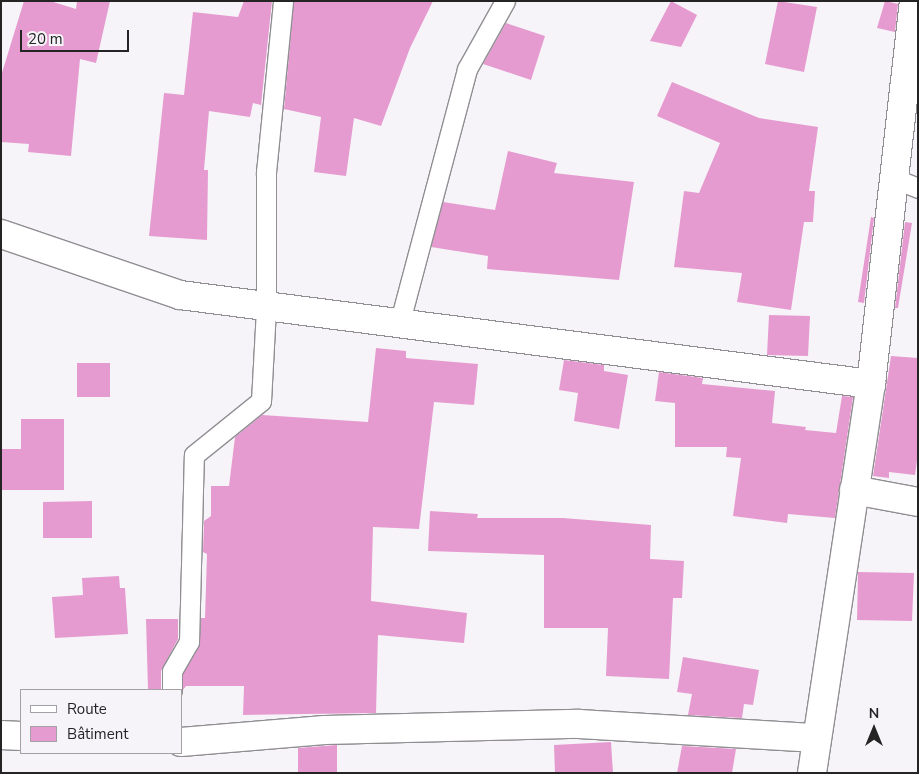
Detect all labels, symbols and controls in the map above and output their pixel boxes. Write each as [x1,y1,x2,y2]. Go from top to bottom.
scale bar [22,20,131,52]
text: 20 m [28,29,63,49]
legend [20,689,182,754]
text: Route [67,699,107,719]
north arrow [849,704,899,754]
text: N [869,704,879,723]
text: Bâtiment [67,724,128,744]

